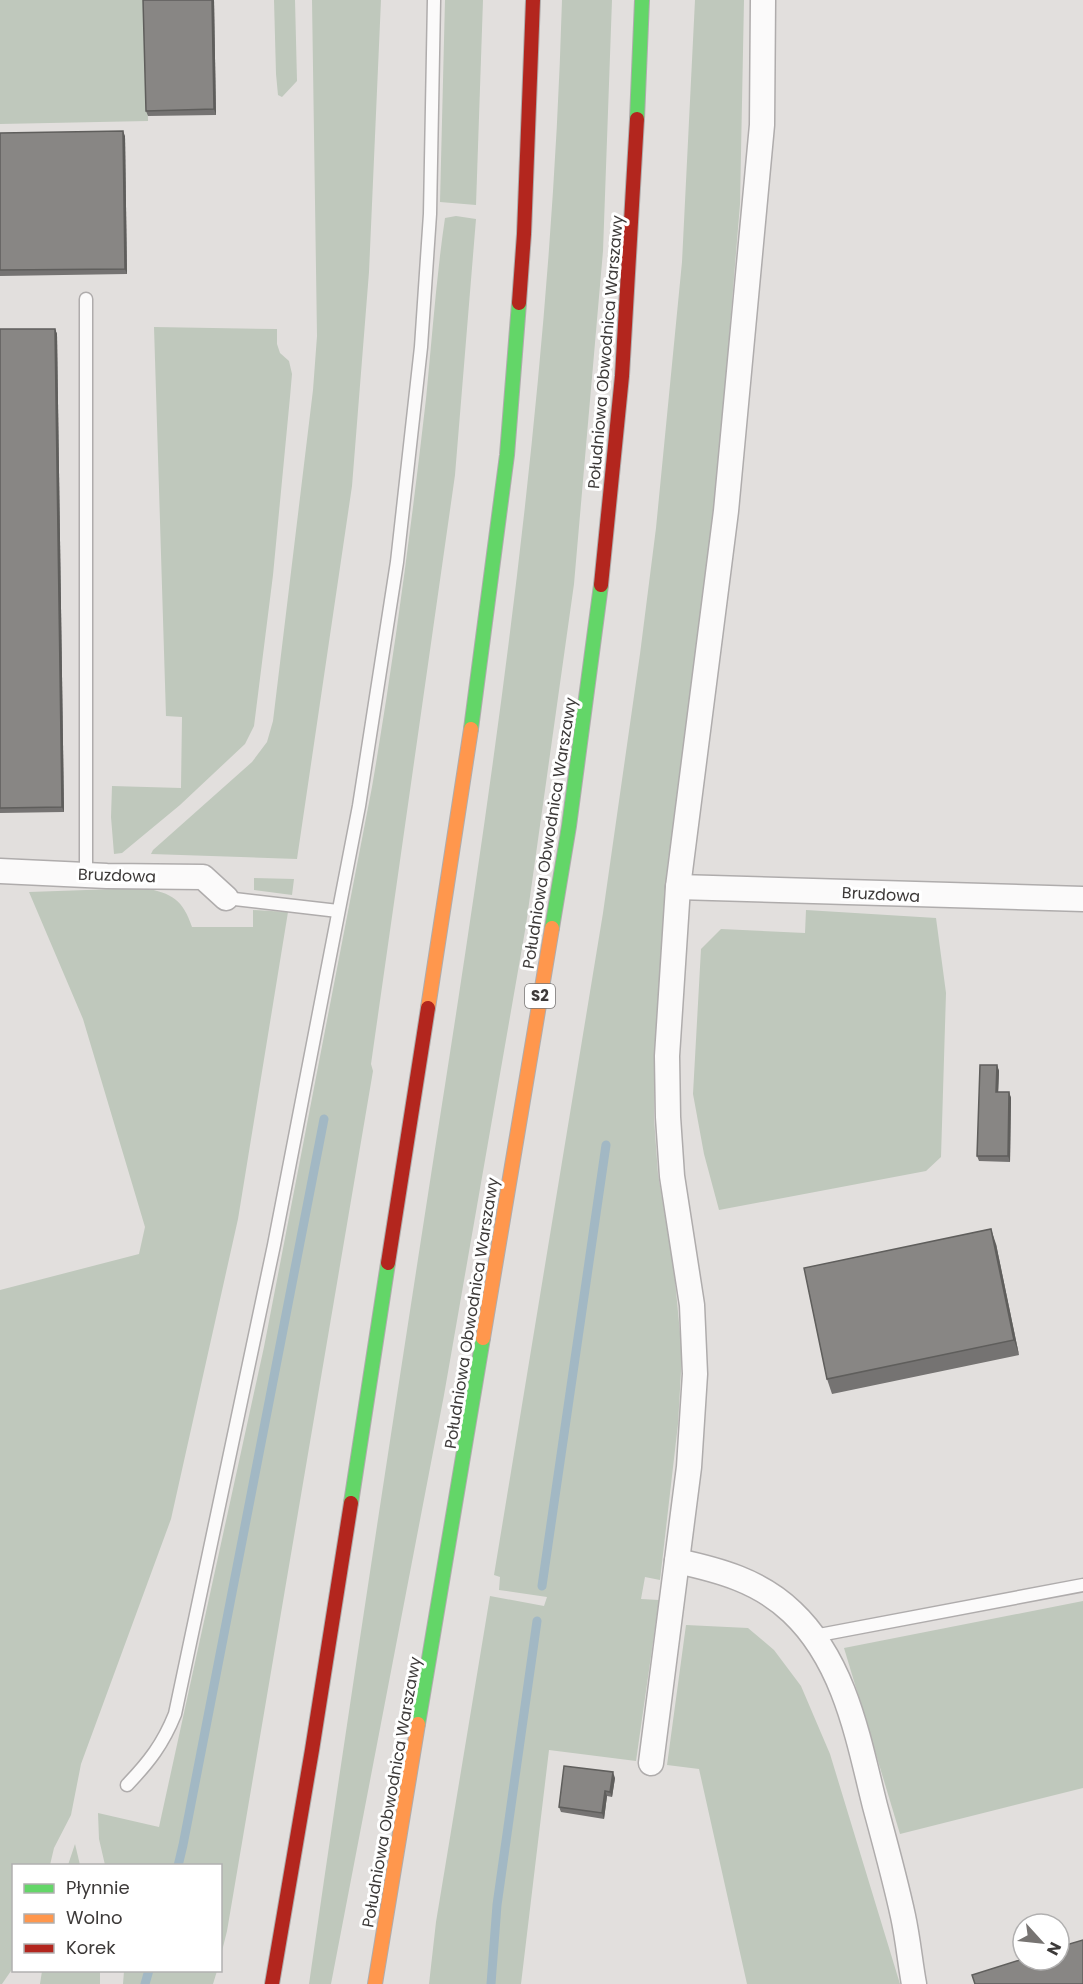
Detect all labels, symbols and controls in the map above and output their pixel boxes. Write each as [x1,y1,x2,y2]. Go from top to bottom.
street label: Południowa Obwodnica Warszawy [582,214,629,490]
street label: Południowa Obwodnica Warszawy [517,696,582,971]
street label: Bruzdowa [77,863,157,888]
street label: Bruzdowa [841,881,921,908]
road number: S2 [525,984,555,1008]
street label: Południowa Obwodnica Warszawy [439,1176,504,1451]
street label: Południowa Obwodnica Warszawy [356,1655,427,1929]
legend [12,1864,222,1972]
text: Płynnie [66,1875,130,1900]
text: Wolno [66,1905,123,1930]
north arrow [1011,1912,1071,1972]
text: Korek [66,1935,116,1960]
text: N [1041,1938,1067,1959]

